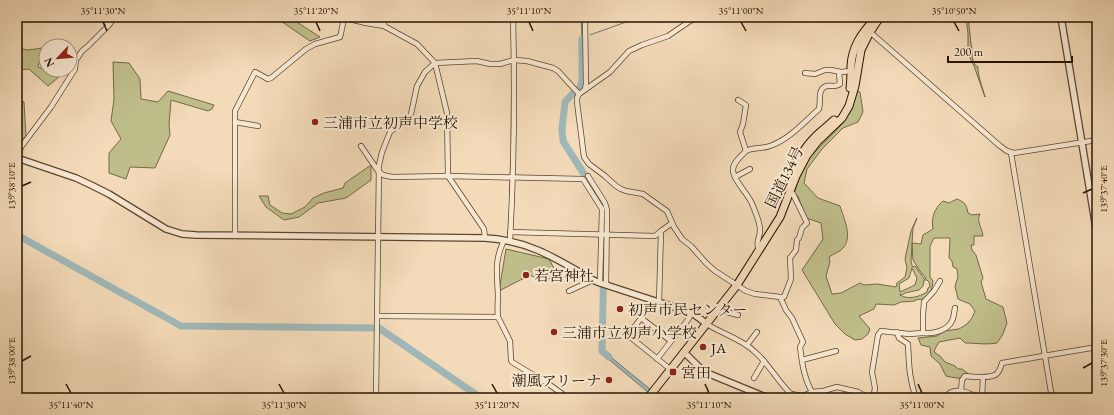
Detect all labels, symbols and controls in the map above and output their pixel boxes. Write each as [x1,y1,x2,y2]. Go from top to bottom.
text: 35°11'30"N [81,4,126,17]
text: 35°11'20"N [294,4,339,17]
text: 35°11'10"N [507,4,552,17]
text: 35°11'00"N [719,4,764,17]
text: 35°10'50"N [932,4,977,17]
north arrow [38,38,78,78]
scale bar [948,38,1072,64]
text: 200 m [954,44,984,60]
text: N [41,55,57,69]
place label: 三浦市立初声中学校 [323,113,458,132]
marker: 三浦市立初声中学校 [310,117,320,127]
street label: 国道134号 [761,143,807,211]
text: 139°38'10"E [5,162,18,210]
text: 139°37'40"E [1097,165,1110,213]
place label: 若宮神社 [534,266,594,285]
marker: 若宮神社 [521,270,531,280]
place label: 初声市民センター [628,300,747,319]
marker: 初声市民センター [615,304,625,314]
place label: 三浦市立初声小学校 [562,323,697,342]
marker: 三浦市立初声小学校 [549,327,559,337]
text: 139°38'00"E [5,337,18,385]
place label: JA [709,338,727,357]
text: 139°37'30"E [1097,339,1110,387]
marker: JA [698,342,708,352]
place label: 宮田 [681,363,711,382]
marker: 宮田 [668,367,678,377]
place label: 潮風アリーナ [512,371,601,390]
marker: 潮風アリーナ [604,375,614,385]
text: 35°11'40"N [49,398,94,411]
text: 35°11'30"N [262,398,307,411]
text: 35°11'20"N [475,398,520,411]
text: 35°11'10"N [687,398,732,411]
text: 35°11'00"N [900,398,945,411]

